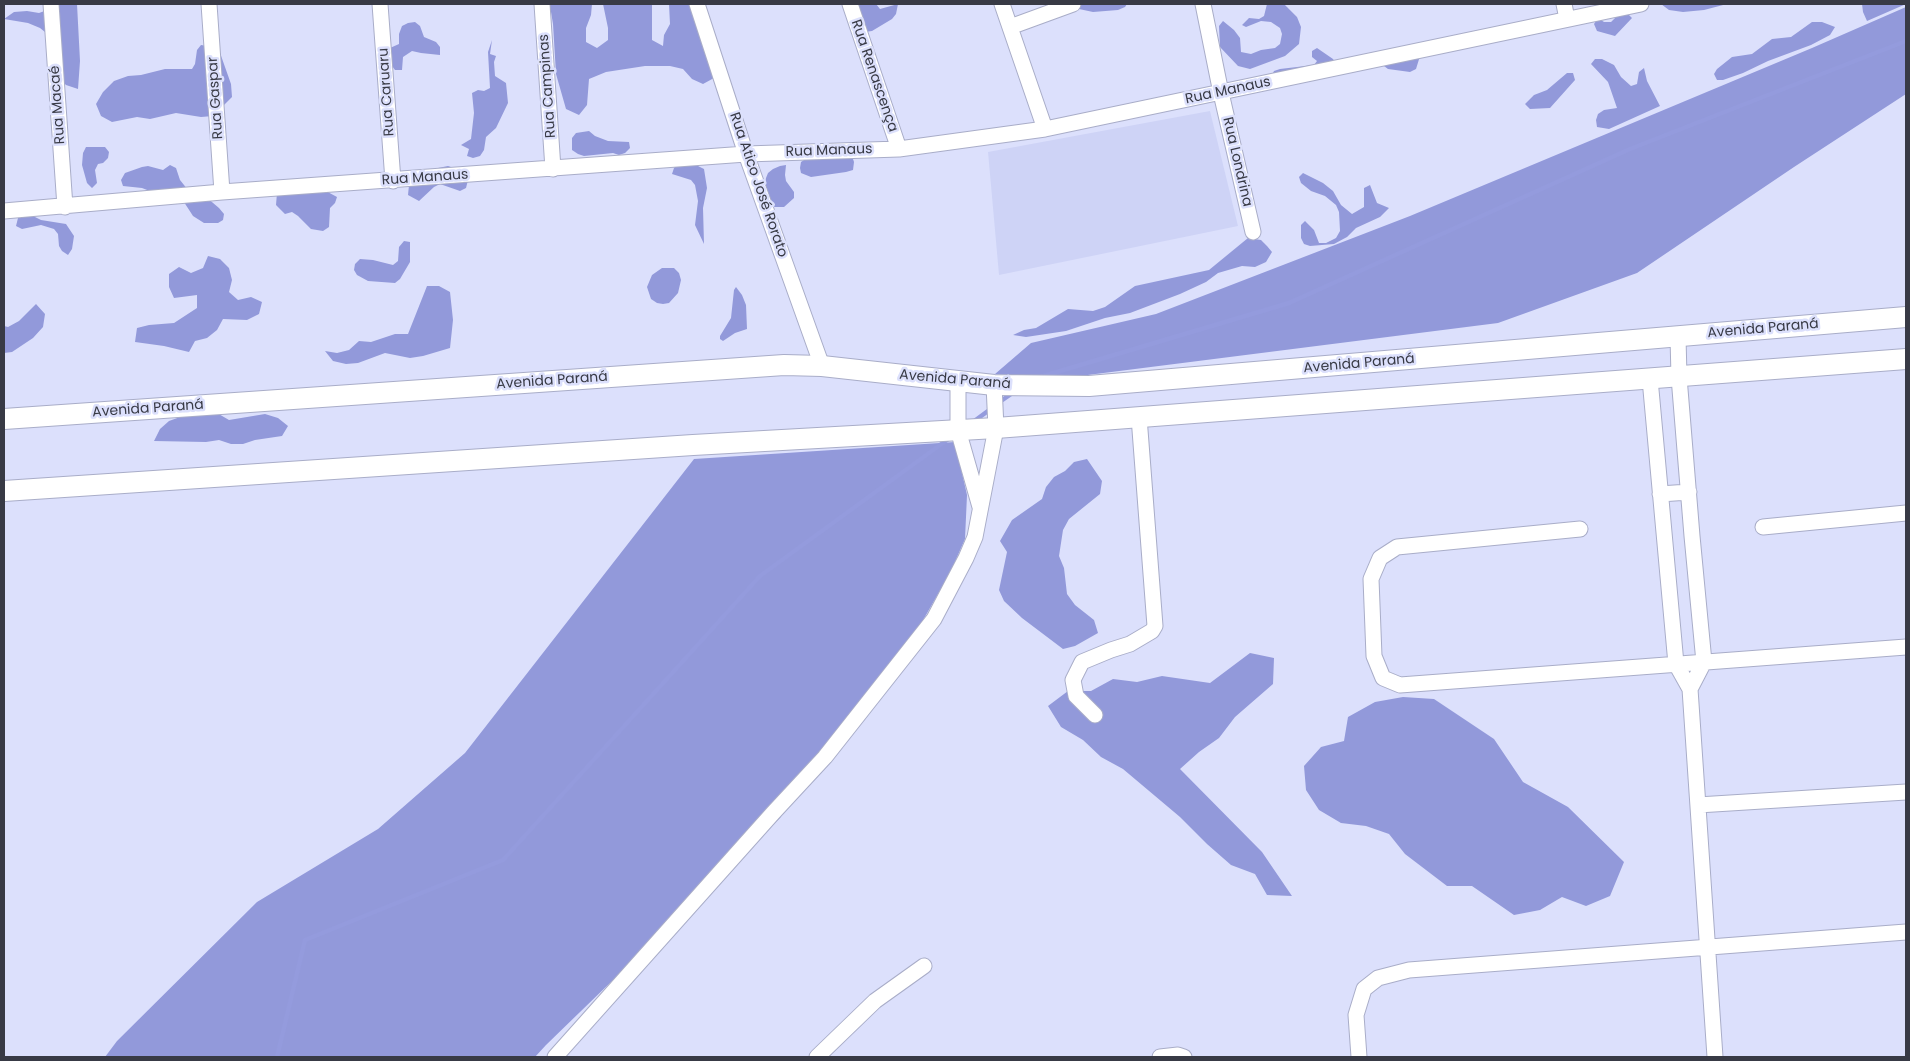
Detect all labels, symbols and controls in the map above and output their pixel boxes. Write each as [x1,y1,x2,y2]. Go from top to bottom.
street label: Rua Renascença [847,18,901,134]
street label: Rua Campinas [536,34,560,138]
street label: Rua Caruaru [376,47,398,137]
street label: Rua Gaspar [205,56,227,140]
street label: Rua Macaé [47,65,69,145]
street label: Rua Manaus [1184,74,1272,108]
street label: Rua Atico José Rorato [725,110,791,260]
street label: Rua Londrina [1219,116,1255,208]
street label: Rua Manaus [785,141,873,161]
street label: Rua Manaus [381,167,469,189]
street label: Avenida Paraná [1707,316,1819,342]
street label: Avenida Paraná [1303,351,1415,377]
street label: Avenida Paraná [899,367,1011,393]
street label: Avenida Paraná [496,369,608,393]
street label: Avenida Paraná [92,397,204,421]

